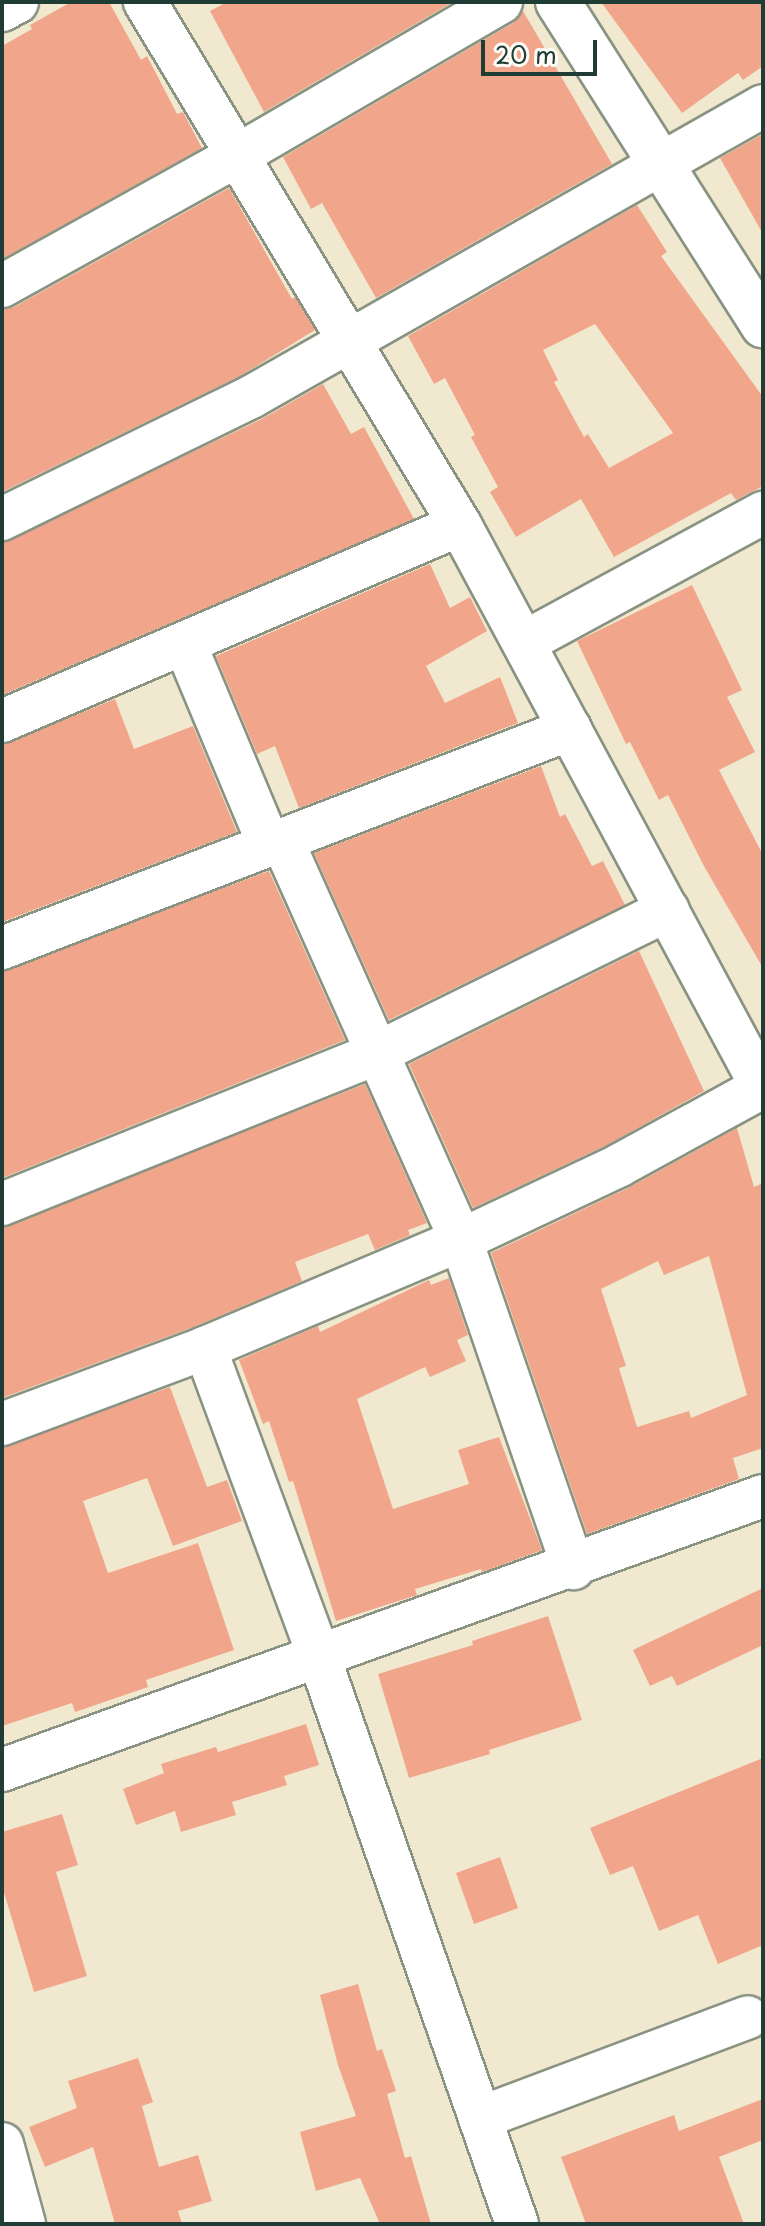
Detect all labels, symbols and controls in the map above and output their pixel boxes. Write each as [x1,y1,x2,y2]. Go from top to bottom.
scale bar [485,24,601,74]
text: 20 m [495,36,557,72]

